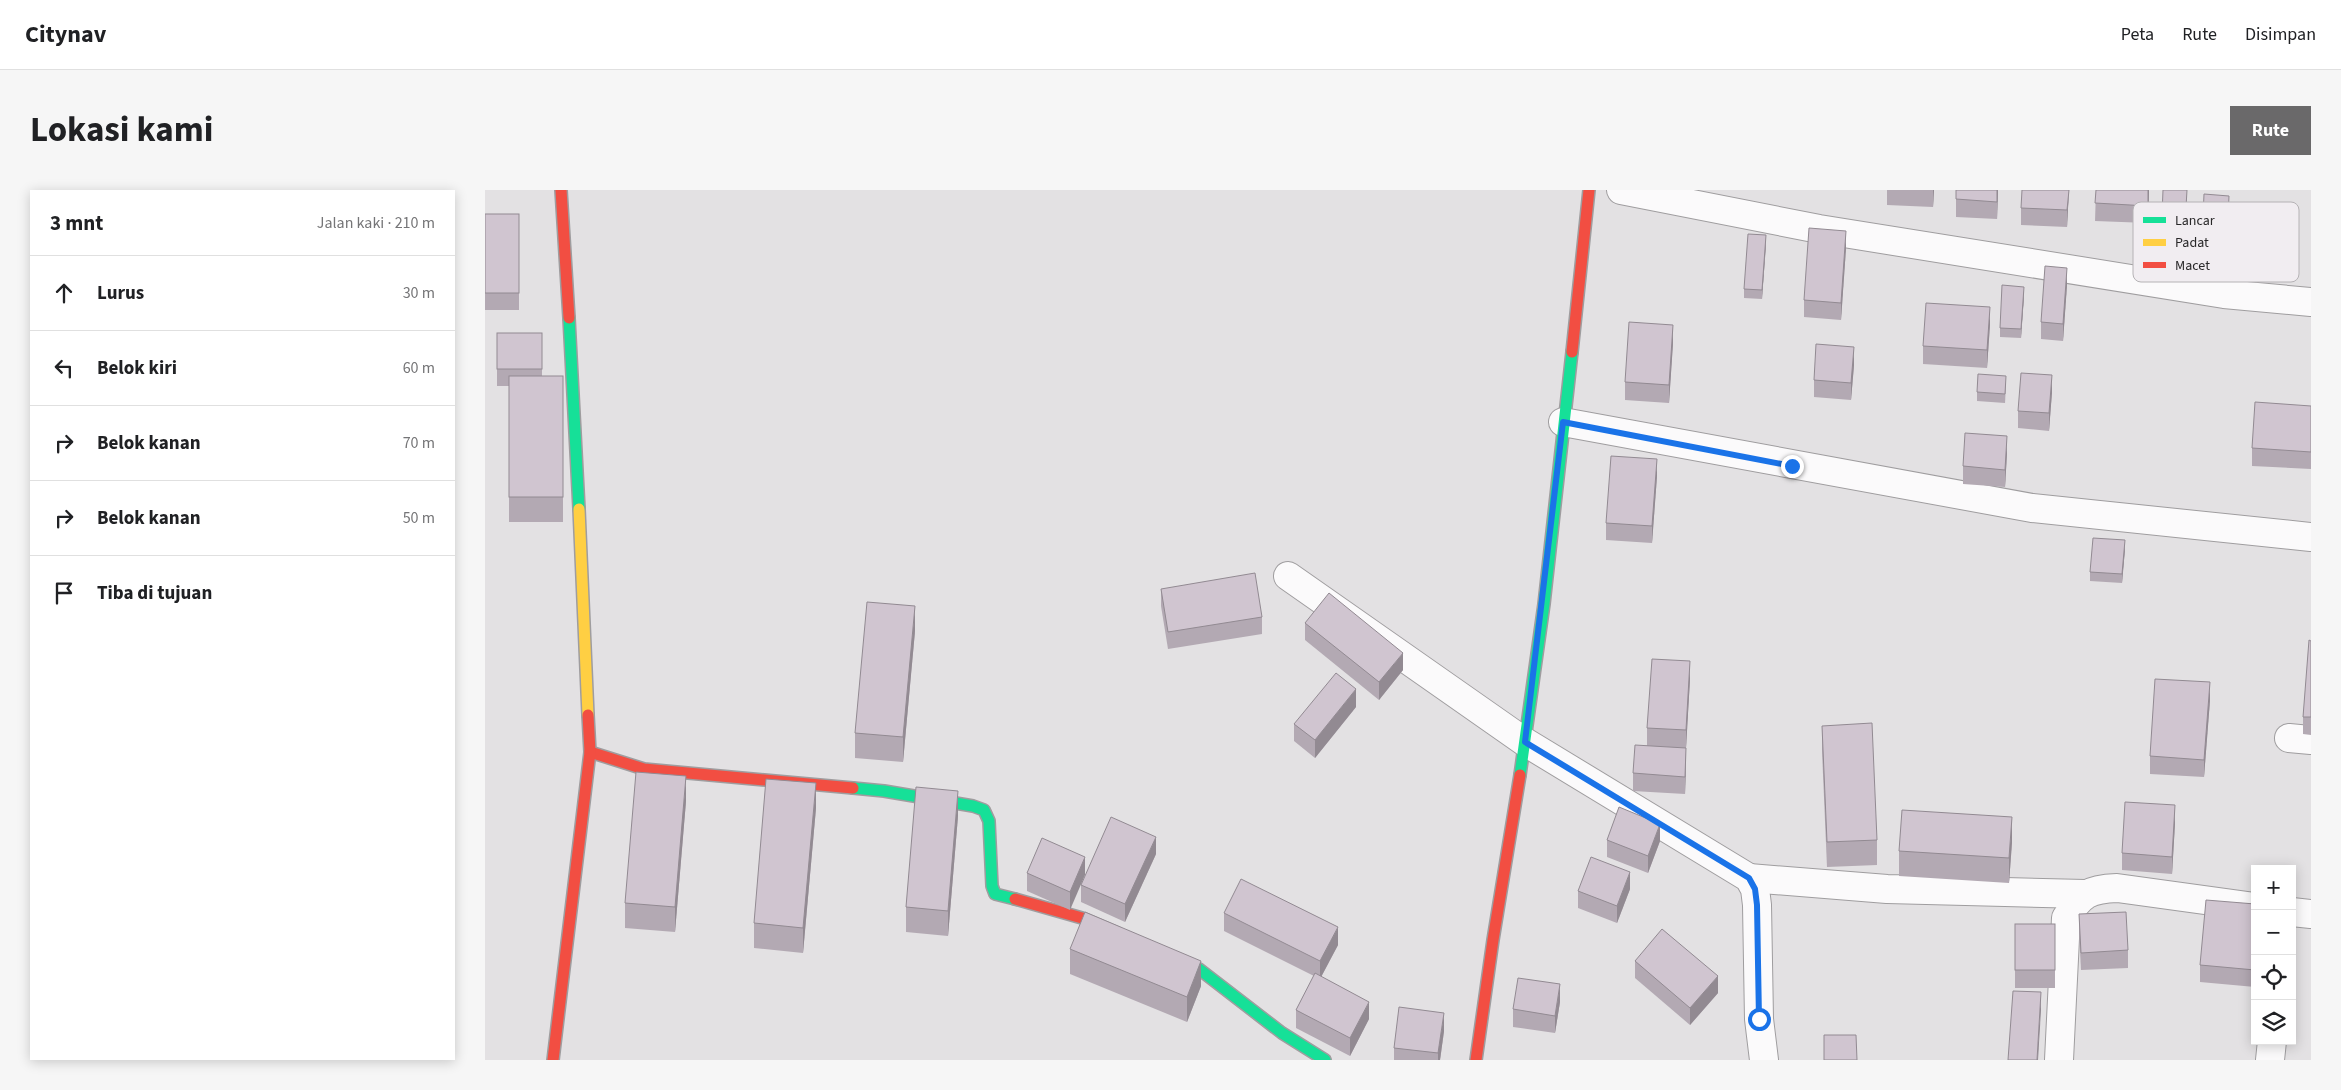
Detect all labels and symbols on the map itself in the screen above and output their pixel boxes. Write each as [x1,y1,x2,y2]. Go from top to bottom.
legend [2133,202,2299,282]
text: Lancar [2175,211,2215,231]
text: Padat [2175,233,2209,253]
text: Macet [2175,256,2210,276]
route end [1781,455,1804,478]
route start [1748,1008,1771,1031]

